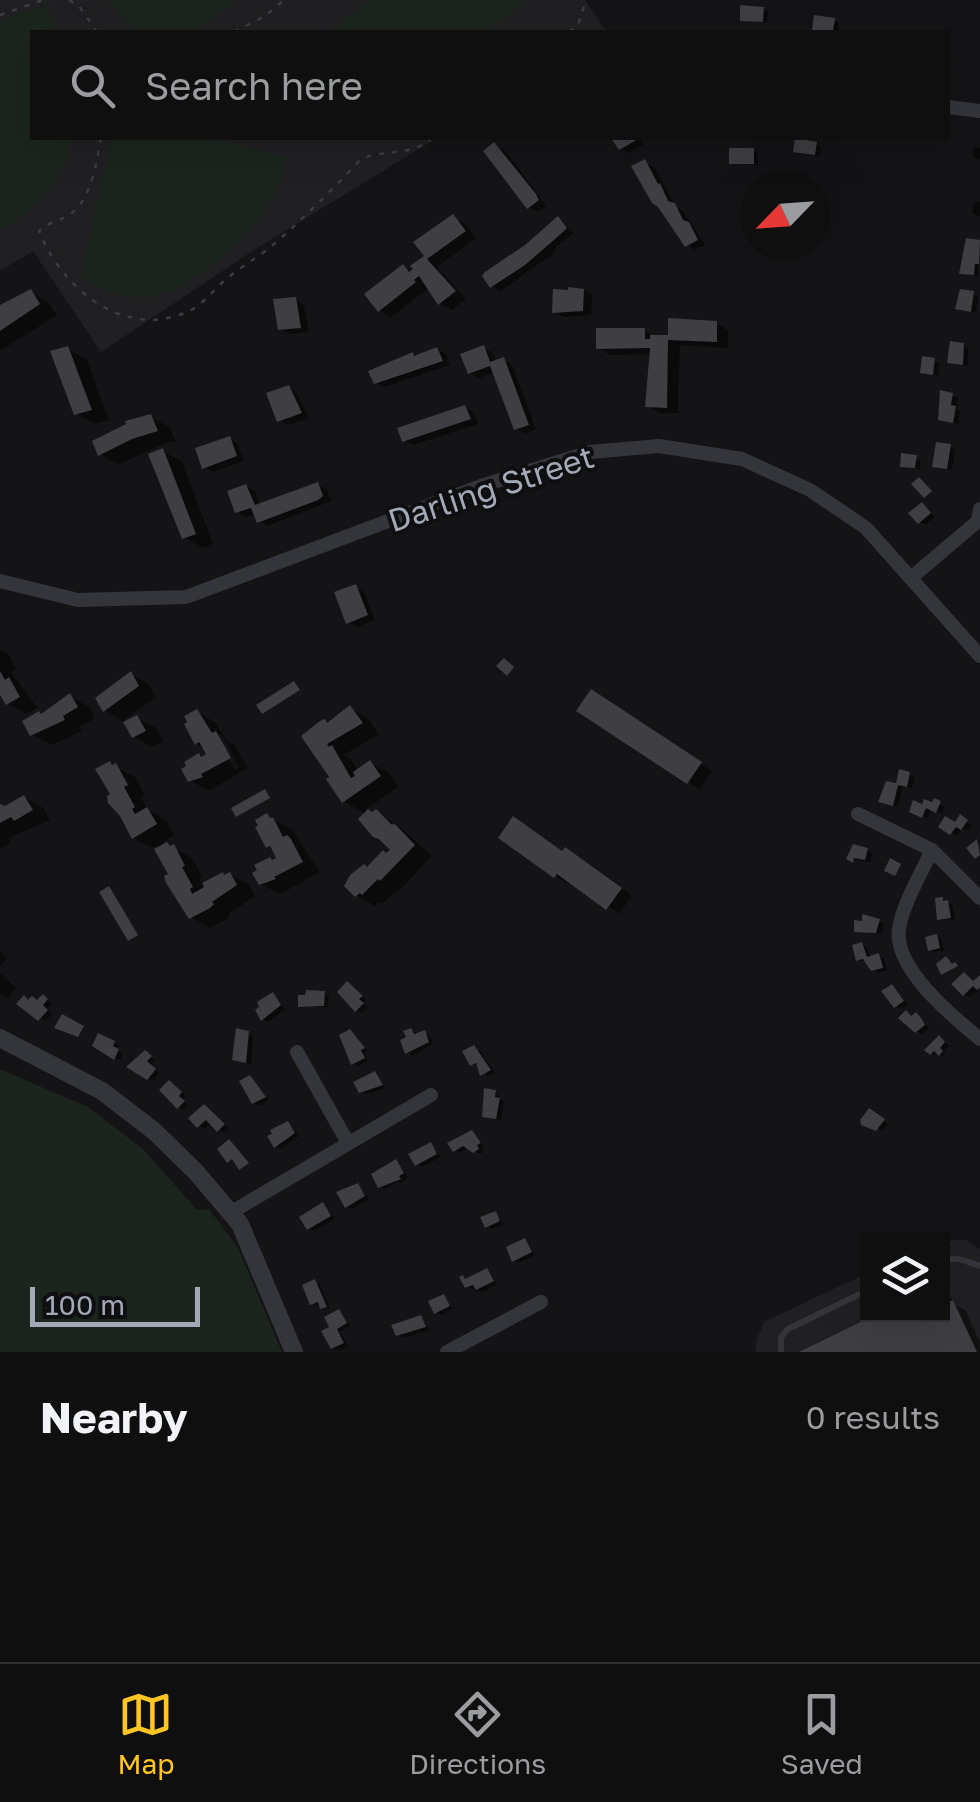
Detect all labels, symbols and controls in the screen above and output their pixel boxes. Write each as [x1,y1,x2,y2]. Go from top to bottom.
search box [30,30,950,140]
icon: search [65,58,120,113]
text: Search here [145,63,363,108]
north arrow [740,170,830,260]
street label: Darling Street [383,437,598,539]
map controls [860,1232,950,1322]
button: layers [860,1232,950,1322]
scale bar [30,1282,200,1326]
text: 100 m [45,1288,125,1321]
text: Nearby [40,1392,188,1442]
text: 0 results [806,1398,940,1436]
tab: Map [117,1687,175,1780]
tab: Directions [409,1687,546,1780]
tab: Saved [781,1687,863,1780]

